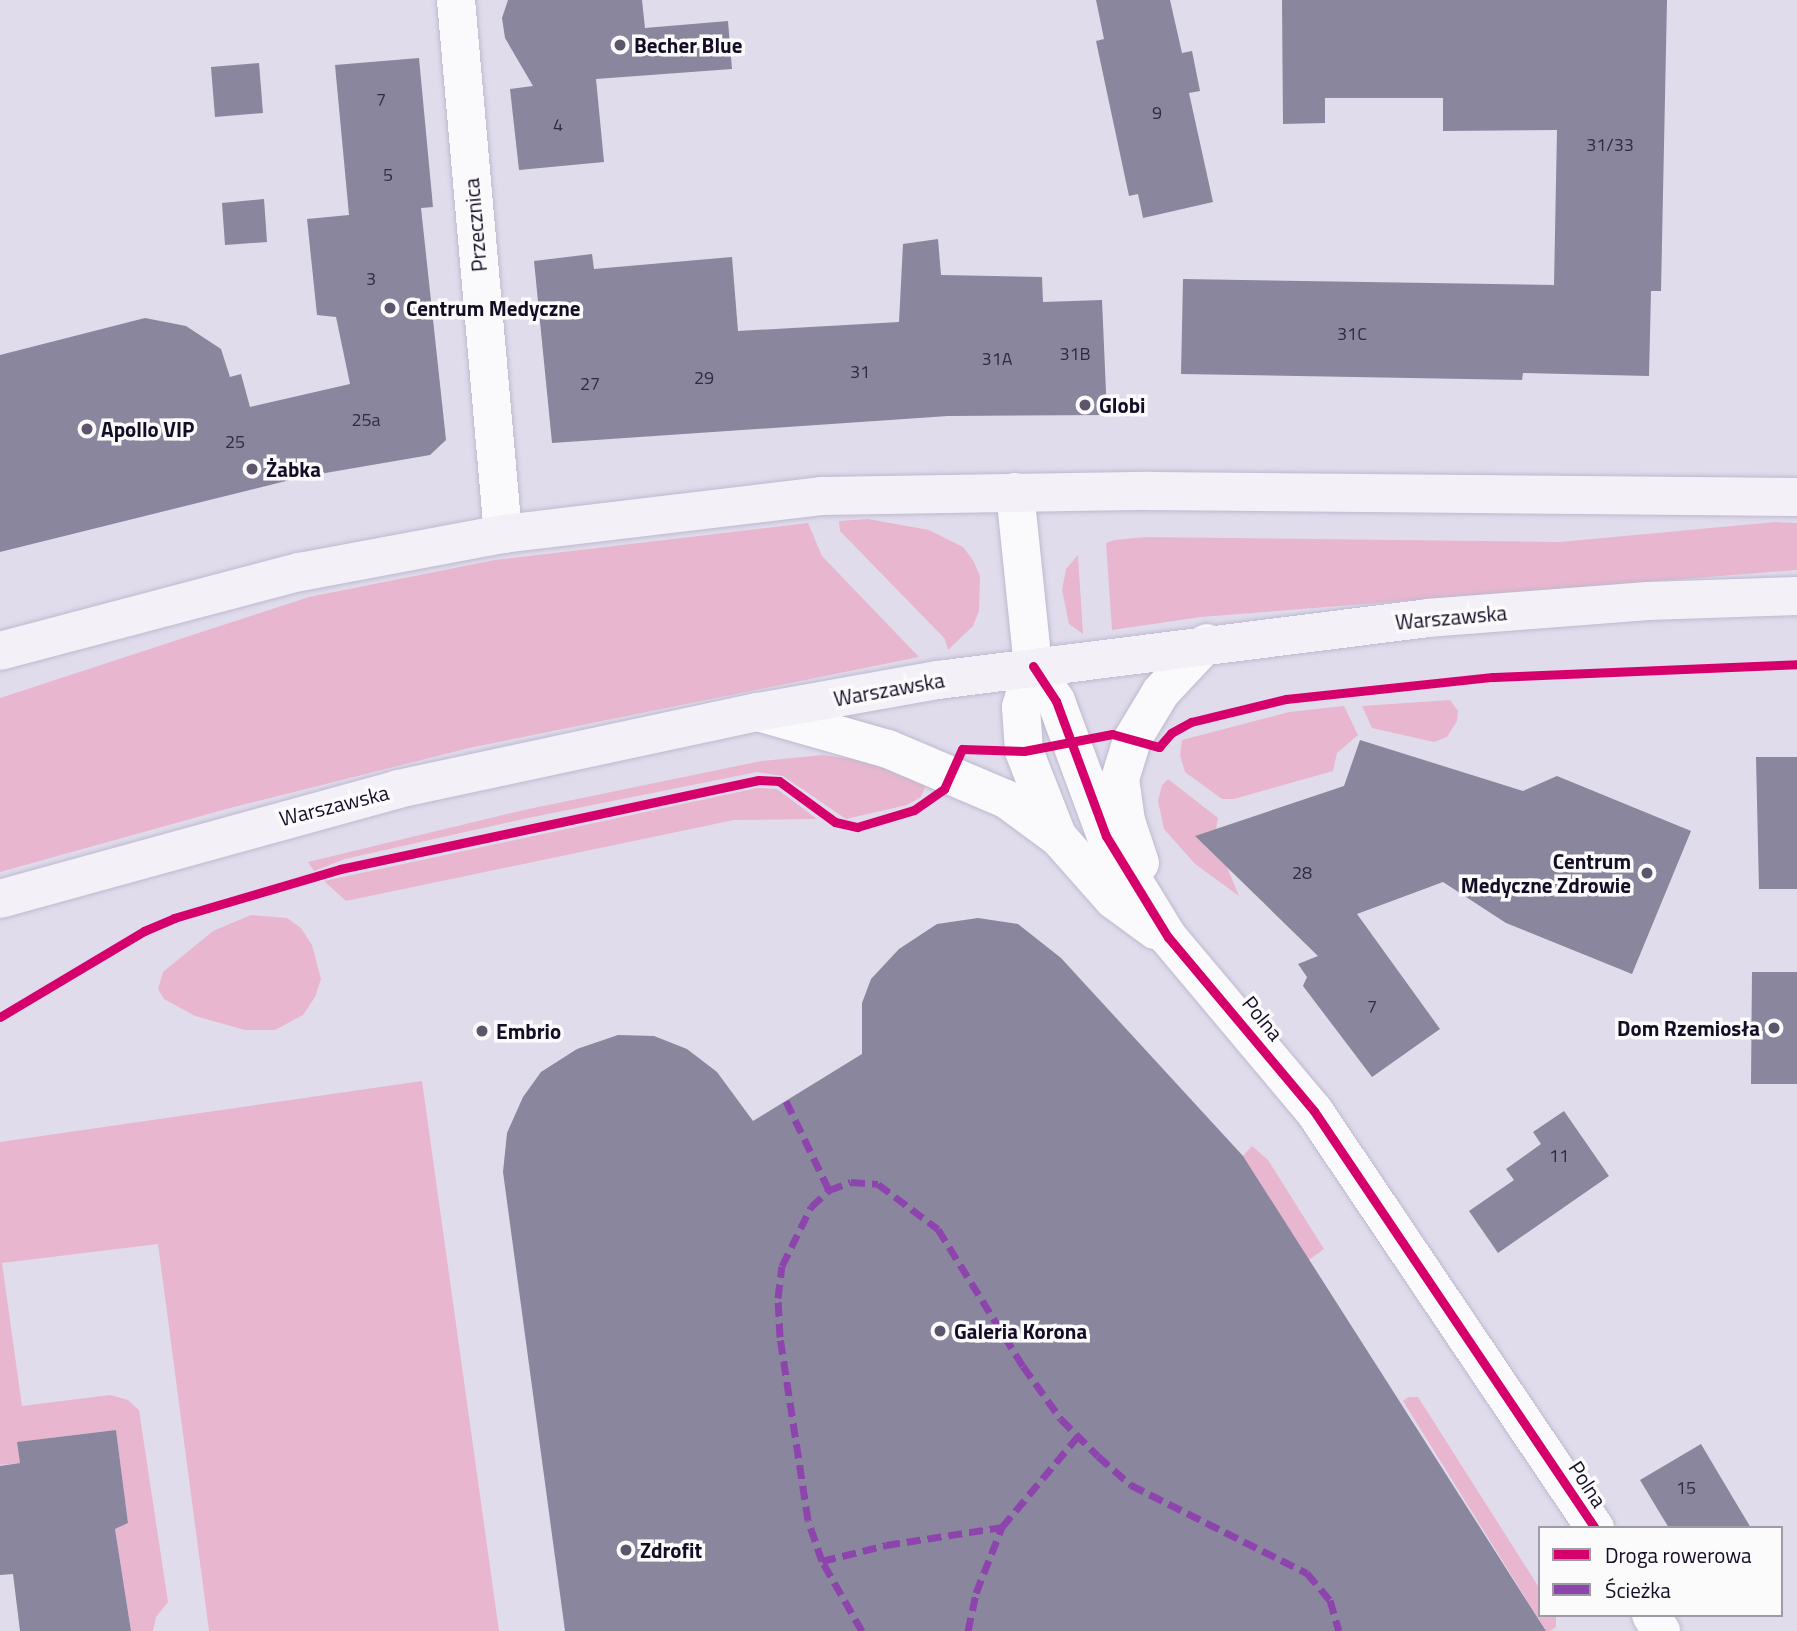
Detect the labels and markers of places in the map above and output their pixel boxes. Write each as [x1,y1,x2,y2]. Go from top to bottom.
place label: Becher Blue [634,32,742,58]
marker: Becher Blue [612,37,628,53]
place label: Centrum Medyczne [406,295,581,321]
marker: Centrum Medyczne [380,298,400,318]
place label: Globi [1099,392,1146,418]
marker: Globi [1077,397,1093,413]
place label: Apollo VIP [101,416,194,442]
marker: Apollo VIP [79,421,95,437]
place label: Żabka [266,456,321,482]
marker: Żabka [244,461,260,477]
place label: Centrum Medyczne Zdrowie [1461,848,1631,898]
marker: Centrum Medyczne Zdrowie [1637,863,1657,883]
place label: Dom Rzemiosła [1617,1015,1760,1041]
place label: Embrio [496,1018,561,1044]
marker: Dom Rzemiosła [1766,1020,1782,1036]
marker: Embrio [474,1023,490,1039]
place label: Galeria Korona [954,1318,1087,1344]
marker: Galeria Korona [932,1323,948,1339]
place label: Zdrofit [640,1537,702,1563]
marker: Zdrofit [618,1542,634,1558]

